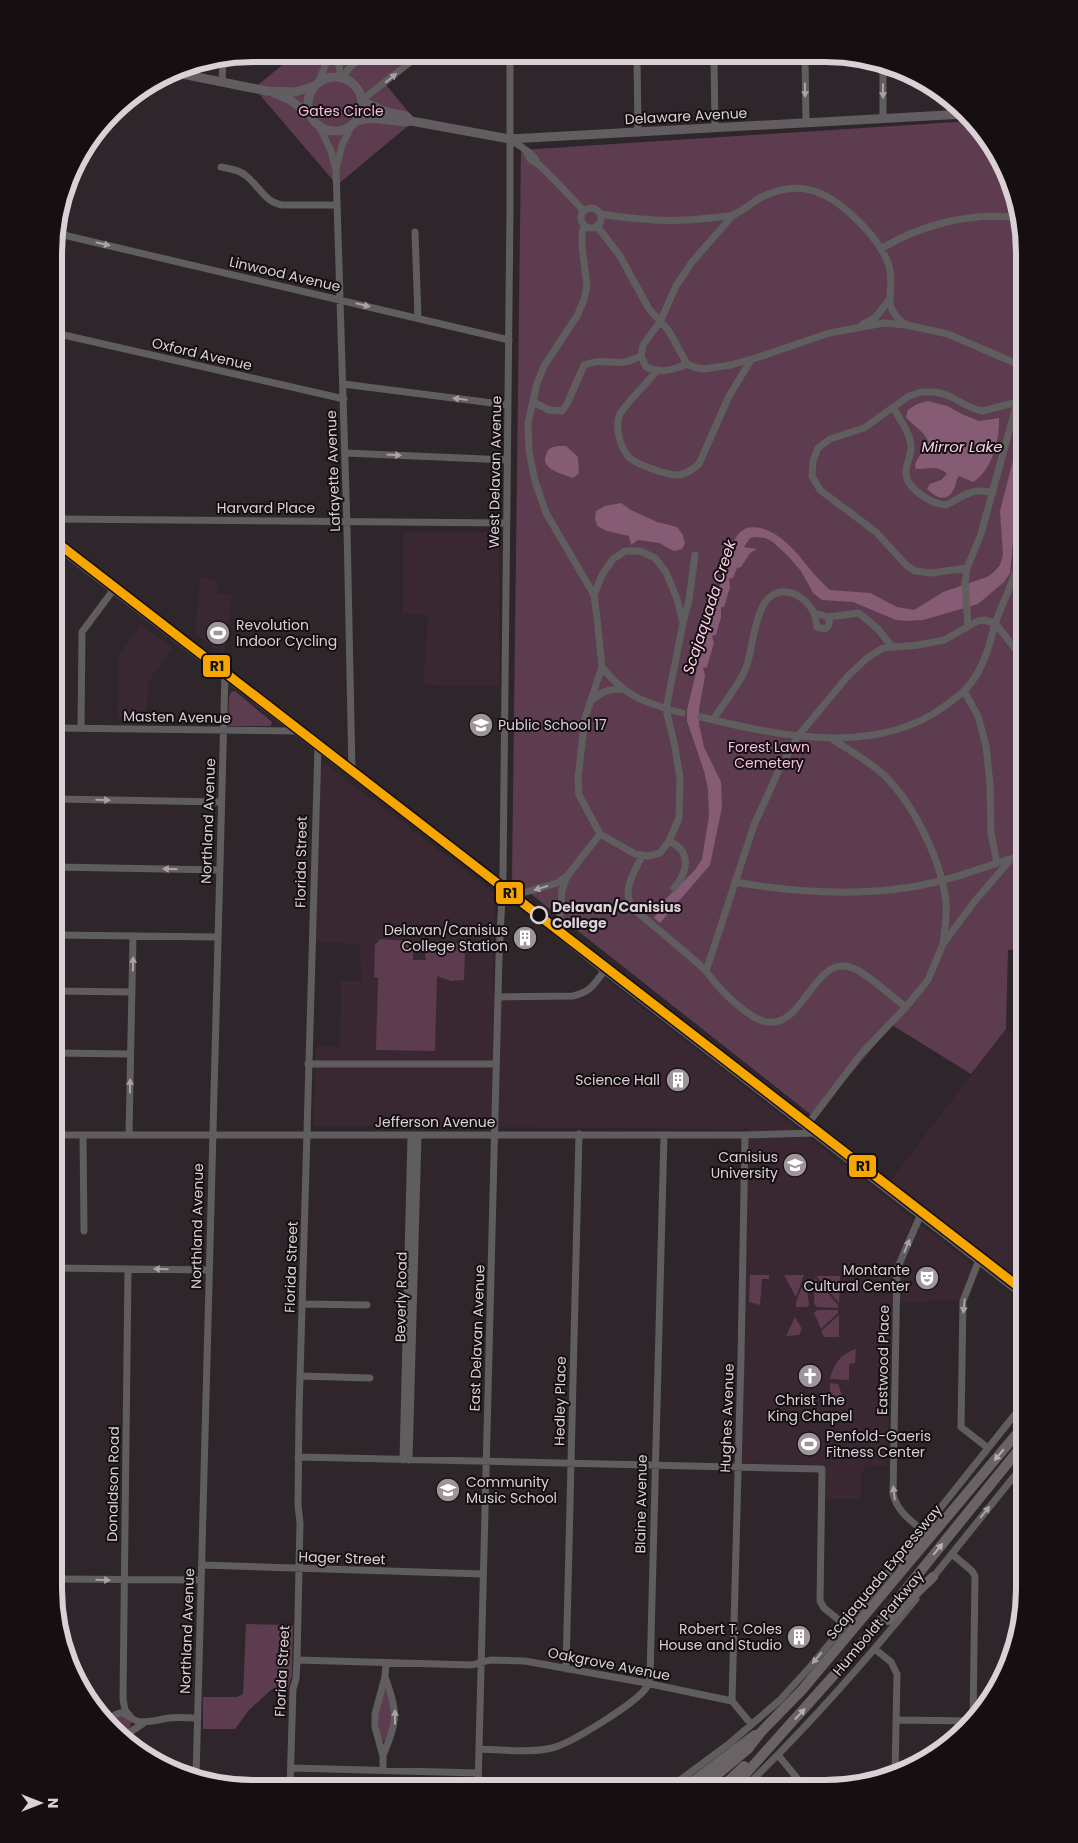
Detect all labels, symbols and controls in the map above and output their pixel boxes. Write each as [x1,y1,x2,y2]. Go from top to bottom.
one-way arrow [385,73,397,84]
one-way arrow [802,82,810,98]
one-way arrow [879,83,887,99]
park label: Gates Circle [298,101,384,121]
street label: Delaware Avenue [624,103,748,129]
one-way arrow [95,240,110,248]
street label: Linwood Avenue [227,251,343,297]
one-way arrow [356,301,371,309]
street label: Oxford Avenue [150,333,254,375]
one-way arrow [451,395,467,403]
street label: West Delavan Avenue [484,395,506,548]
street label: Lafayette Avenue [321,410,345,532]
water label: Mirror Lake [921,436,1003,457]
one-way arrow [386,451,402,459]
street label: Harvard Place [217,498,315,518]
water label: Scajaquada Creek [677,536,741,677]
place label: Revolution Indoor Cycling [236,615,337,651]
sports icon: Revolution Indoor Cycling [205,620,231,646]
line badge: R1 [202,654,231,678]
text: R1 [210,656,224,676]
street label: Masten Avenue [123,706,231,728]
school or university icon: Public School 17 [468,712,494,738]
place label: Public School 17 [498,715,607,735]
park label: Forest Lawn Cemetery [728,737,810,773]
street label: Northland Avenue [196,758,220,884]
one-way arrow [96,796,112,804]
street label: Florida Street [290,816,312,908]
one-way arrow [162,865,178,873]
line badge: R1 [495,881,524,905]
text: R1 [503,883,517,903]
one-way arrow [533,885,548,893]
place label: Delavan/Canisius College [552,897,682,933]
marker: Delavan/Canisius College [530,906,548,924]
place label: Delavan/Canisius College Station [384,920,508,956]
building icon: Delavan/Canisius College Station [512,925,538,951]
one-way arrow [129,956,137,972]
building icon: Science Hall [665,1067,691,1093]
place label: Science Hall [575,1070,660,1090]
one-way arrow [126,1078,134,1094]
street label: Jefferson Avenue [375,1112,496,1132]
place label: Canisius University [711,1147,778,1183]
school or university icon: Canisius University [782,1152,808,1178]
line badge: R1 [848,1154,877,1178]
text: R1 [856,1156,870,1176]
street label: Northland Avenue [186,1163,208,1289]
street label: Florida Street [279,1221,303,1313]
one-way arrow [903,1238,911,1253]
street label: Beverly Road [390,1252,412,1342]
place label: Montante Cultural Center [803,1260,910,1296]
street label: East Delavan Avenue [464,1264,490,1412]
one-way arrow [152,1265,168,1273]
theatre icon: Montante Cultural Center [914,1265,940,1291]
one-way arrow [960,1298,968,1314]
street label: Eastwood Place [872,1305,894,1415]
street label: Hedley Place [549,1356,571,1446]
street label: Hughes Avenue [715,1363,739,1473]
church icon: Christ The King Chapel [797,1363,823,1389]
place label: Christ The King Chapel [768,1390,852,1426]
street label: Donaldson Road [102,1426,124,1542]
place label: Penfold-Gaeris Fitness Center [826,1426,931,1462]
sports icon: Penfold-Gaeris Fitness Center [796,1431,822,1457]
one-way arrow [993,1448,1004,1461]
street label: Blaine Avenue [630,1454,652,1554]
place label: Community Music School [466,1472,557,1508]
school or university icon: Community Music School [435,1477,461,1503]
one-way arrow [890,1485,898,1501]
street label: Scajaquada Expressway [822,1500,946,1644]
one-way arrow [980,1506,991,1519]
one-way arrow [932,1543,943,1556]
street label: Hager Street [298,1546,386,1570]
street label: Humboldt Parkway [828,1566,928,1680]
street label: Northland Avenue [175,1568,199,1694]
one-way arrow [95,1576,111,1584]
place label: Robert T. Coles House and Studio [659,1619,782,1655]
building icon: Robert T. Coles House and Studio [786,1624,812,1650]
street label: Florida Street [270,1625,294,1717]
street label: Oakgrove Avenue [546,1642,672,1686]
one-way arrow [812,1651,823,1664]
one-way arrow [391,1708,399,1724]
one-way arrow [794,1708,806,1720]
north arrow [15,1778,65,1828]
text: N [43,1798,63,1808]

